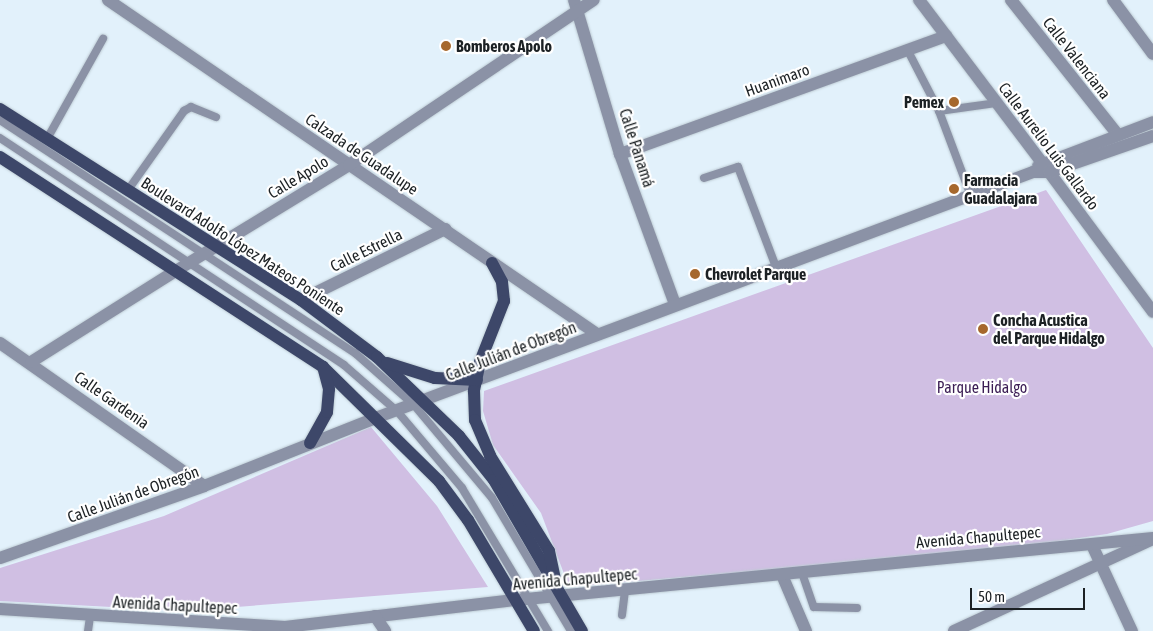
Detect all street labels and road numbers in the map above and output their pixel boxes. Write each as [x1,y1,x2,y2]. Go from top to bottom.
street label: Calle Valenciana [1039,13,1115,103]
street label: Huanimaro [742,60,812,100]
street label: Calle Aurelio Luis Gallardo [995,78,1103,214]
street label: Calle Panamá [615,106,659,190]
street label: Calzada de Guadalupe [302,109,422,199]
street label: Calle Apolo [264,152,332,202]
street label: Boulevard Adolfo López Mateos Poniente [138,173,348,319]
street label: Calle Estrella [327,224,405,276]
street label: Calle Julián de Obregón [443,317,579,385]
street label: Calle Gardenia [71,367,153,433]
street label: Calle Julián de Obregón [65,461,201,527]
street label: Avenida Chapultepec [915,522,1041,552]
street label: Avenida Chapultepec [512,564,638,594]
street label: Avenida Chapultepec [112,592,238,618]

